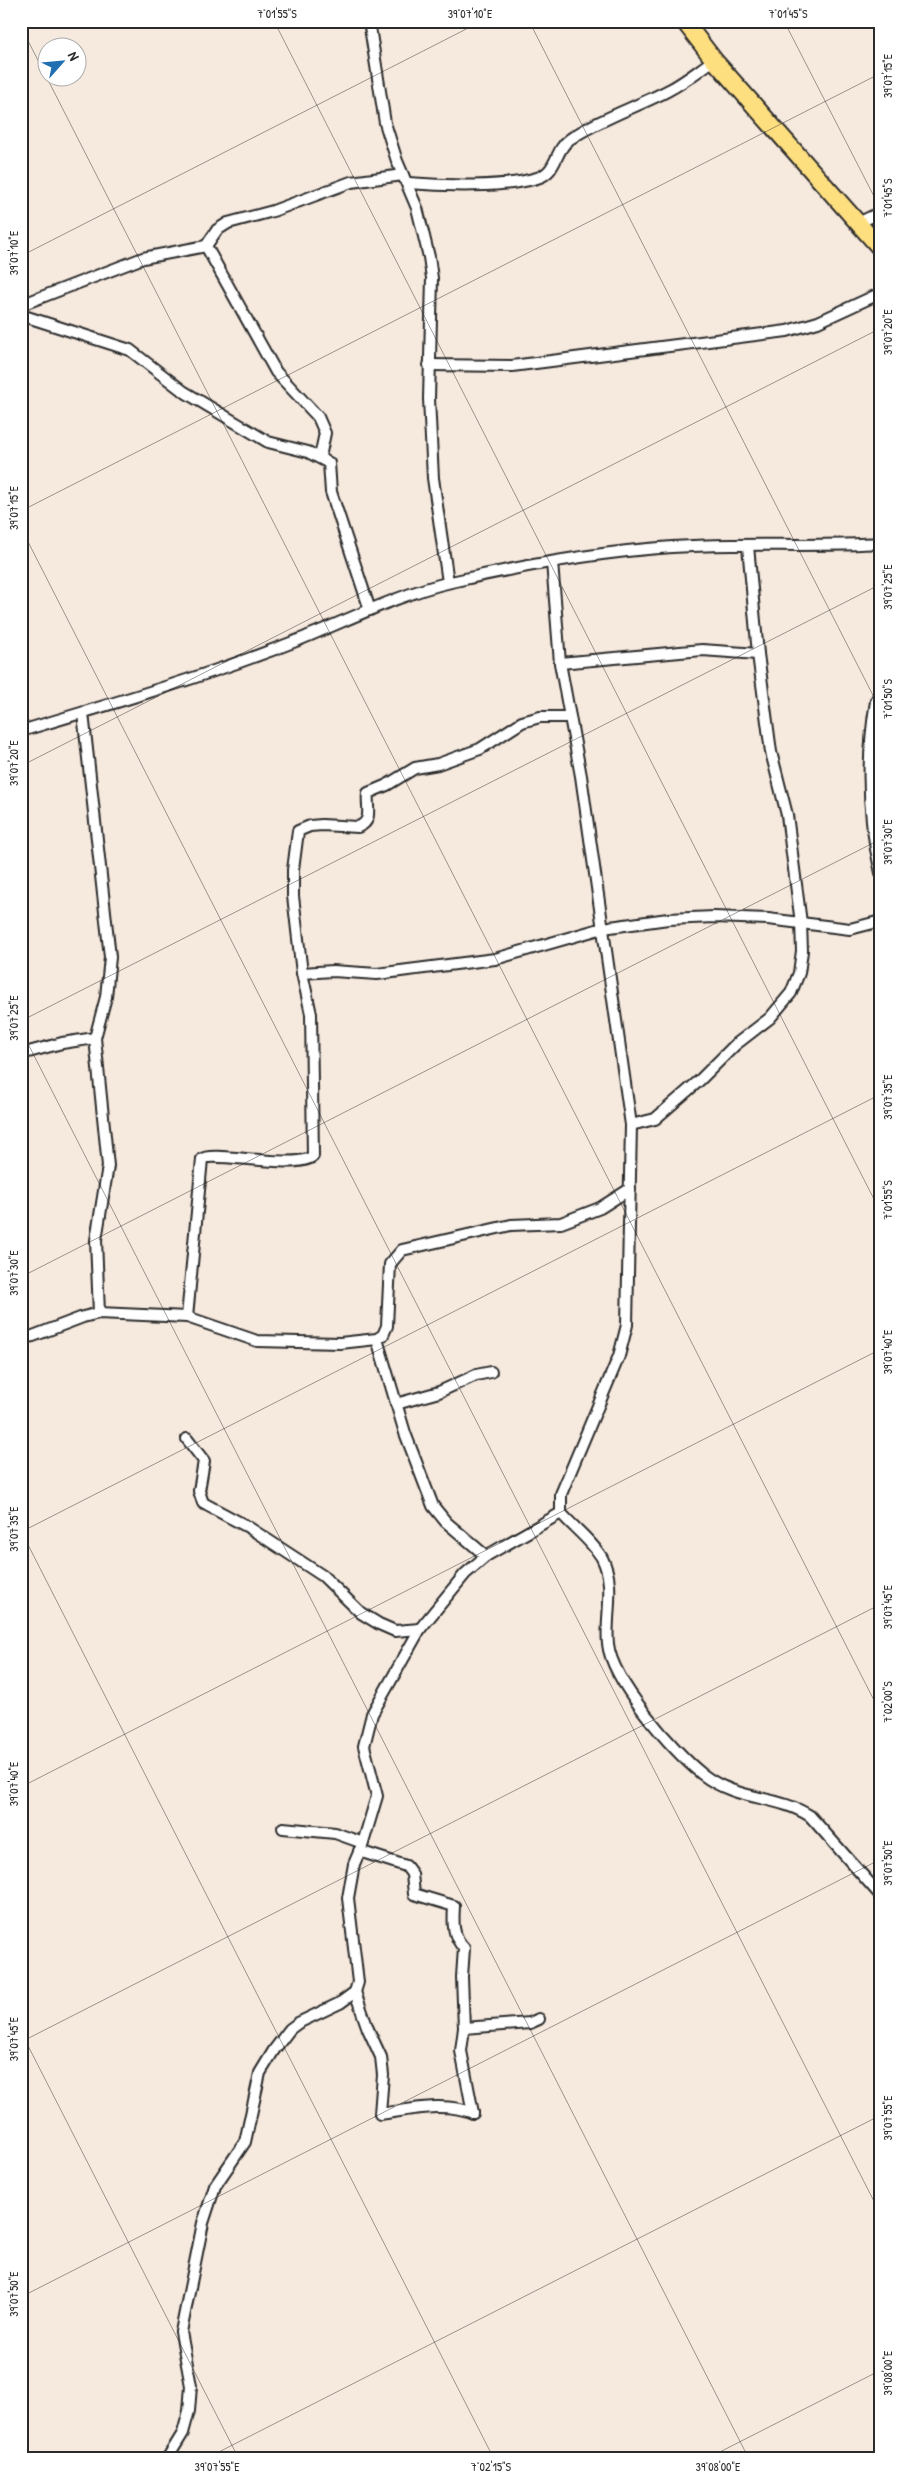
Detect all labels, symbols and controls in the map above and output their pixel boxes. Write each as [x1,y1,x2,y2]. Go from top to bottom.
text: 7°01'55"S [257,5,297,22]
text: 39°07'10"E [448,5,493,22]
text: 7°01'45"S [768,5,808,22]
north arrow [38,38,88,88]
text: N [64,48,84,64]
text: 39°07'15"E [879,53,896,98]
text: 7°01'45"S [879,178,896,218]
text: 39°07'10"E [5,230,22,275]
text: 39°07'20"E [879,308,896,355]
text: 39°07'15"E [5,485,22,530]
text: 39°07'25"E [879,564,896,610]
text: 7°01'50"S [879,679,896,719]
text: 39°07'20"E [5,739,22,786]
text: 39°07'30"E [879,819,896,865]
text: 39°07'25"E [5,995,22,1041]
text: 39°07'35"E [879,1074,896,1120]
text: 7°01'55"S [879,1180,896,1220]
text: 39°07'30"E [5,1250,22,1296]
text: 39°07'40"E [879,1329,896,1374]
text: 39°07'35"E [5,1506,22,1552]
text: 39°07'45"E [879,1584,896,1629]
text: 7°02'00"S [879,1681,896,1723]
text: 39°07'40"E [5,1761,22,1806]
text: 39°07'50"E [879,1840,896,1886]
text: 39°07'45"E [5,2016,22,2061]
text: 39°07'55"E [879,2095,896,2140]
text: 39°07'50"E [5,2271,22,2317]
text: 39°08'00"E [879,2350,896,2395]
text: 39°07'55"E [195,2458,240,2475]
text: 7°02'15"S [471,2458,512,2475]
text: 39°08'00"E [696,2458,741,2475]

